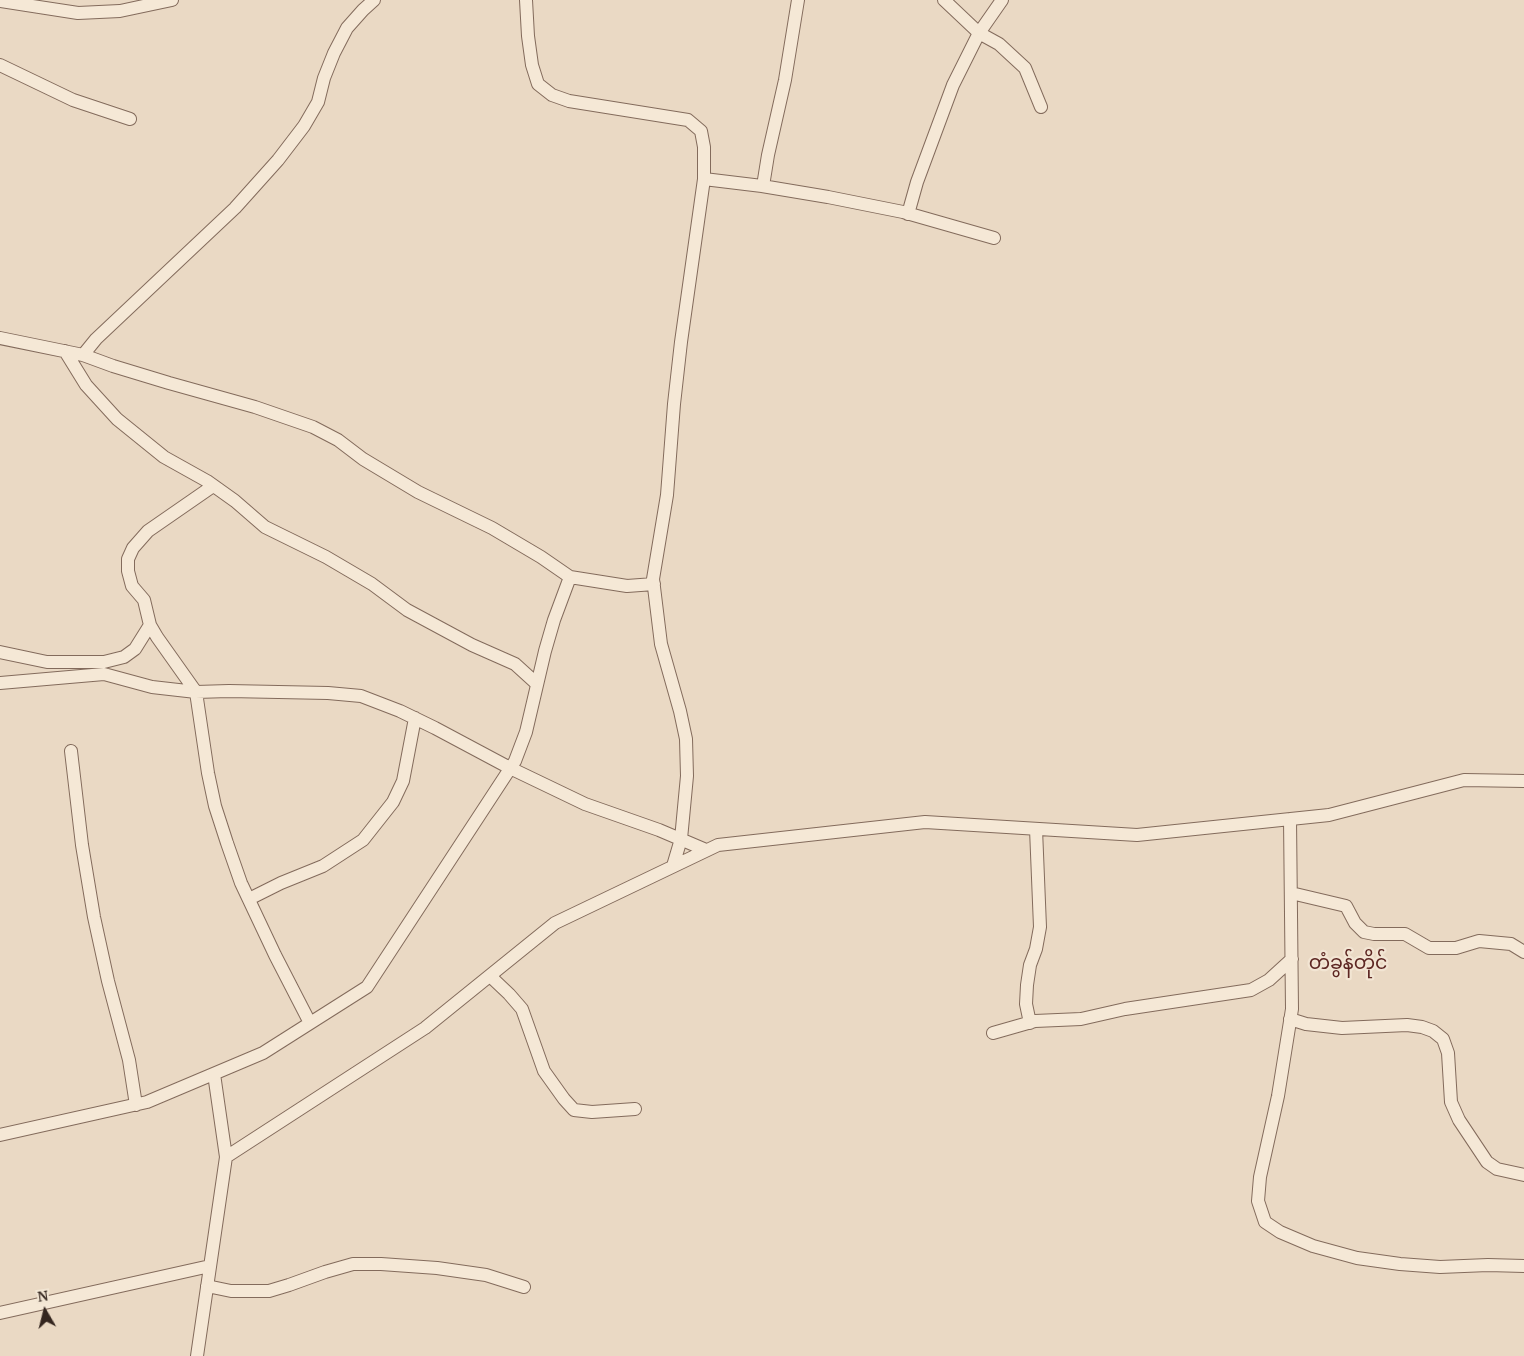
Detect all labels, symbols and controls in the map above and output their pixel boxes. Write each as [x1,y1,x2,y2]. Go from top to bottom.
district label: တံခွန်တိုင် [1309,953,1387,975]
north arrow [20,1286,70,1336]
text: N [36,1286,49,1306]

